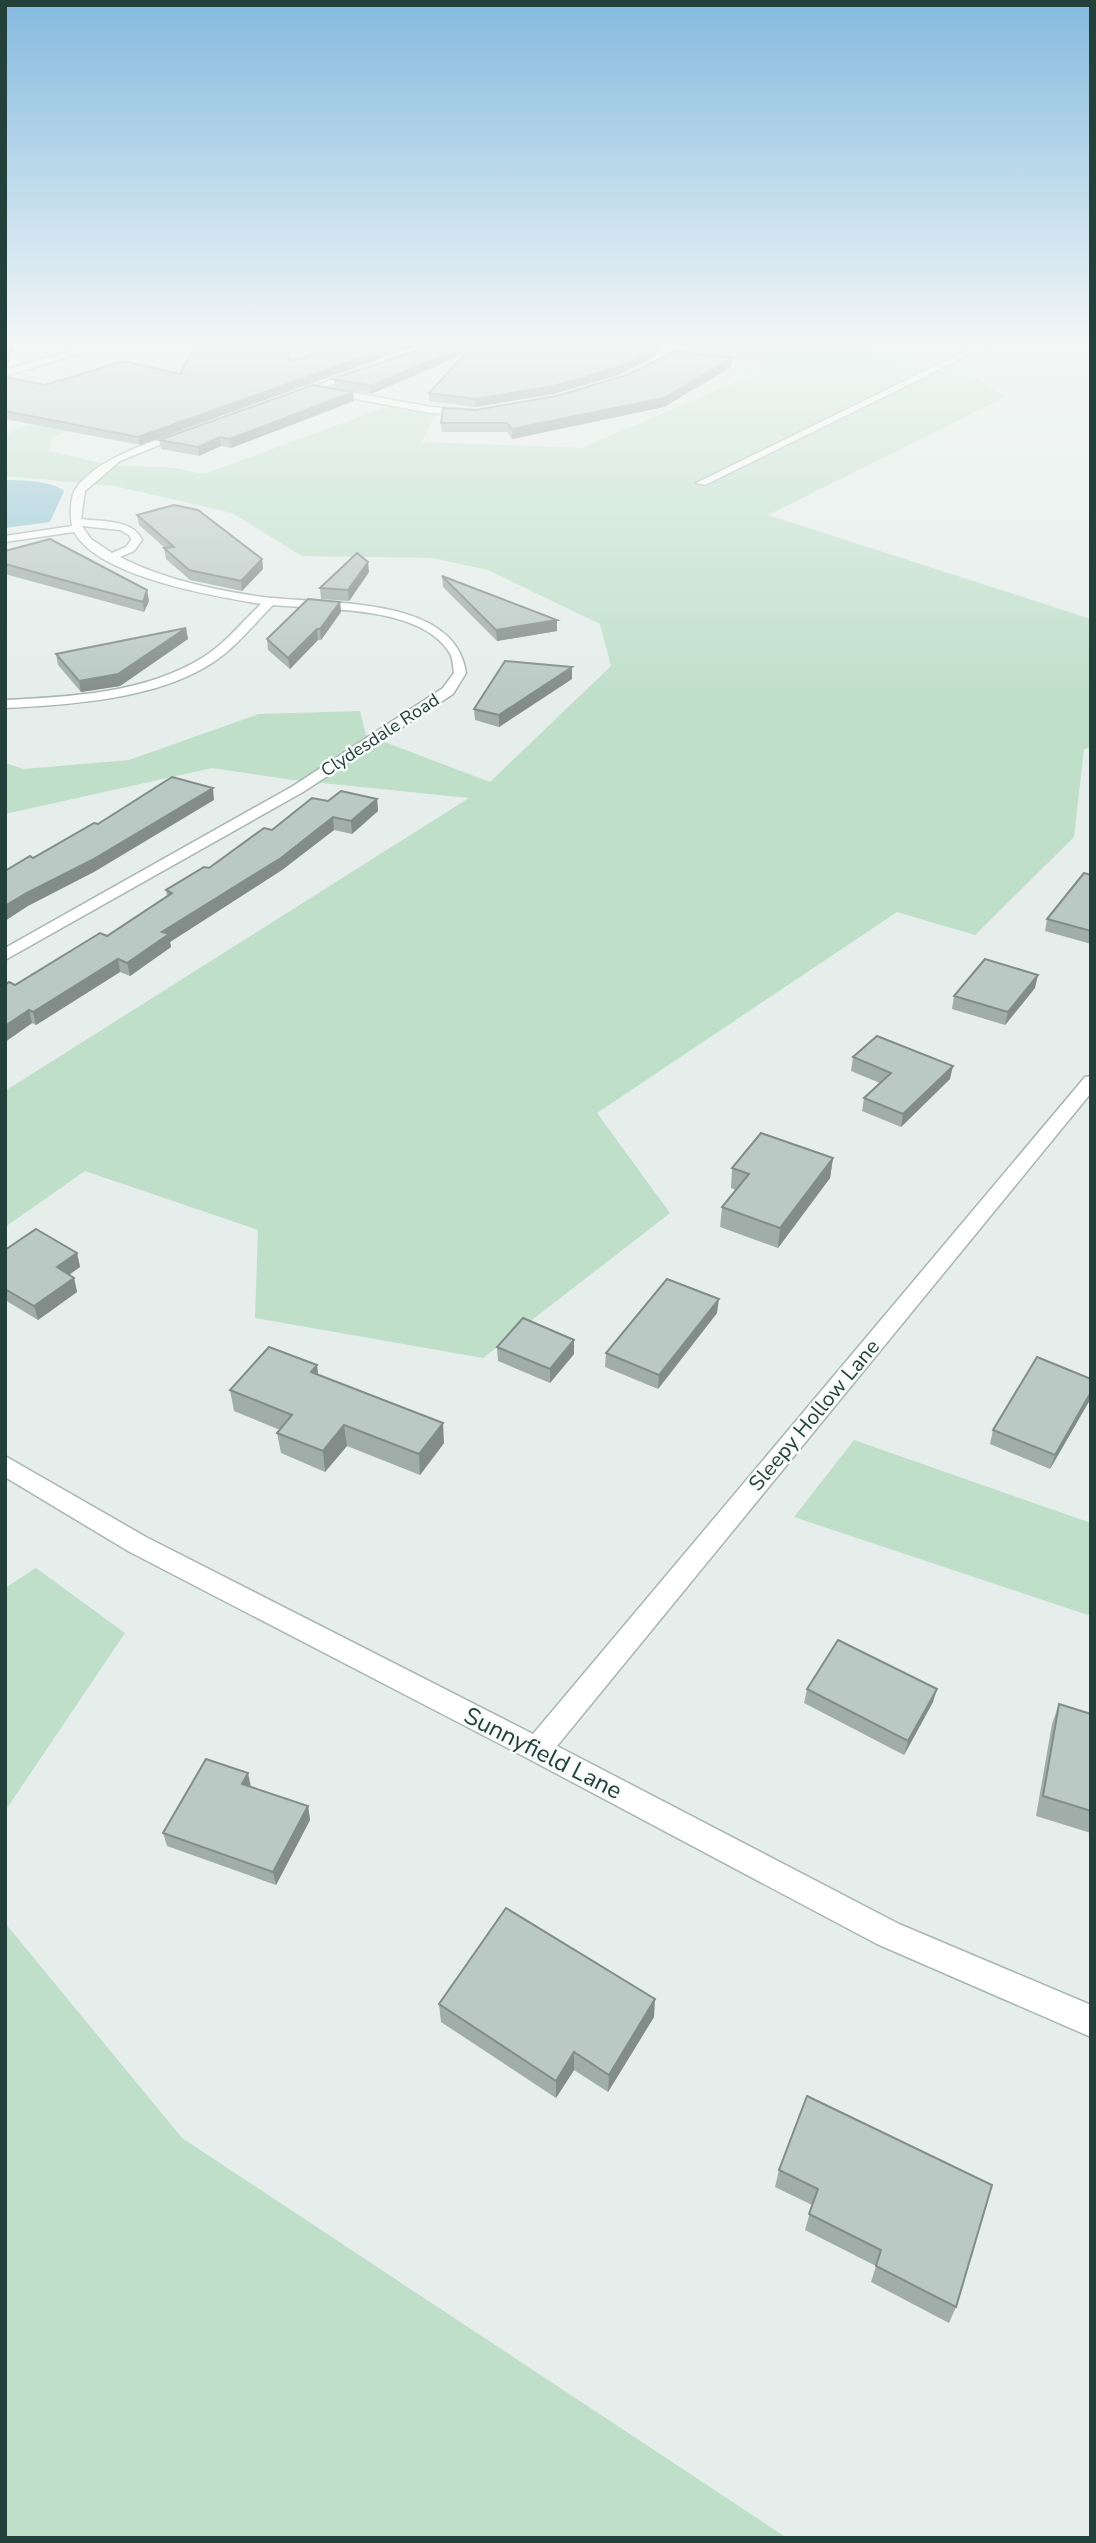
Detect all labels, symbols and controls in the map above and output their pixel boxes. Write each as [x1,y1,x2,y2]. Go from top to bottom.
street label: Clydesdale Road [316,688,444,782]
street label: Sleepy Hollow Lane [742,1333,886,1497]
street label: Sunnyfield Lane [459,1699,627,1807]

